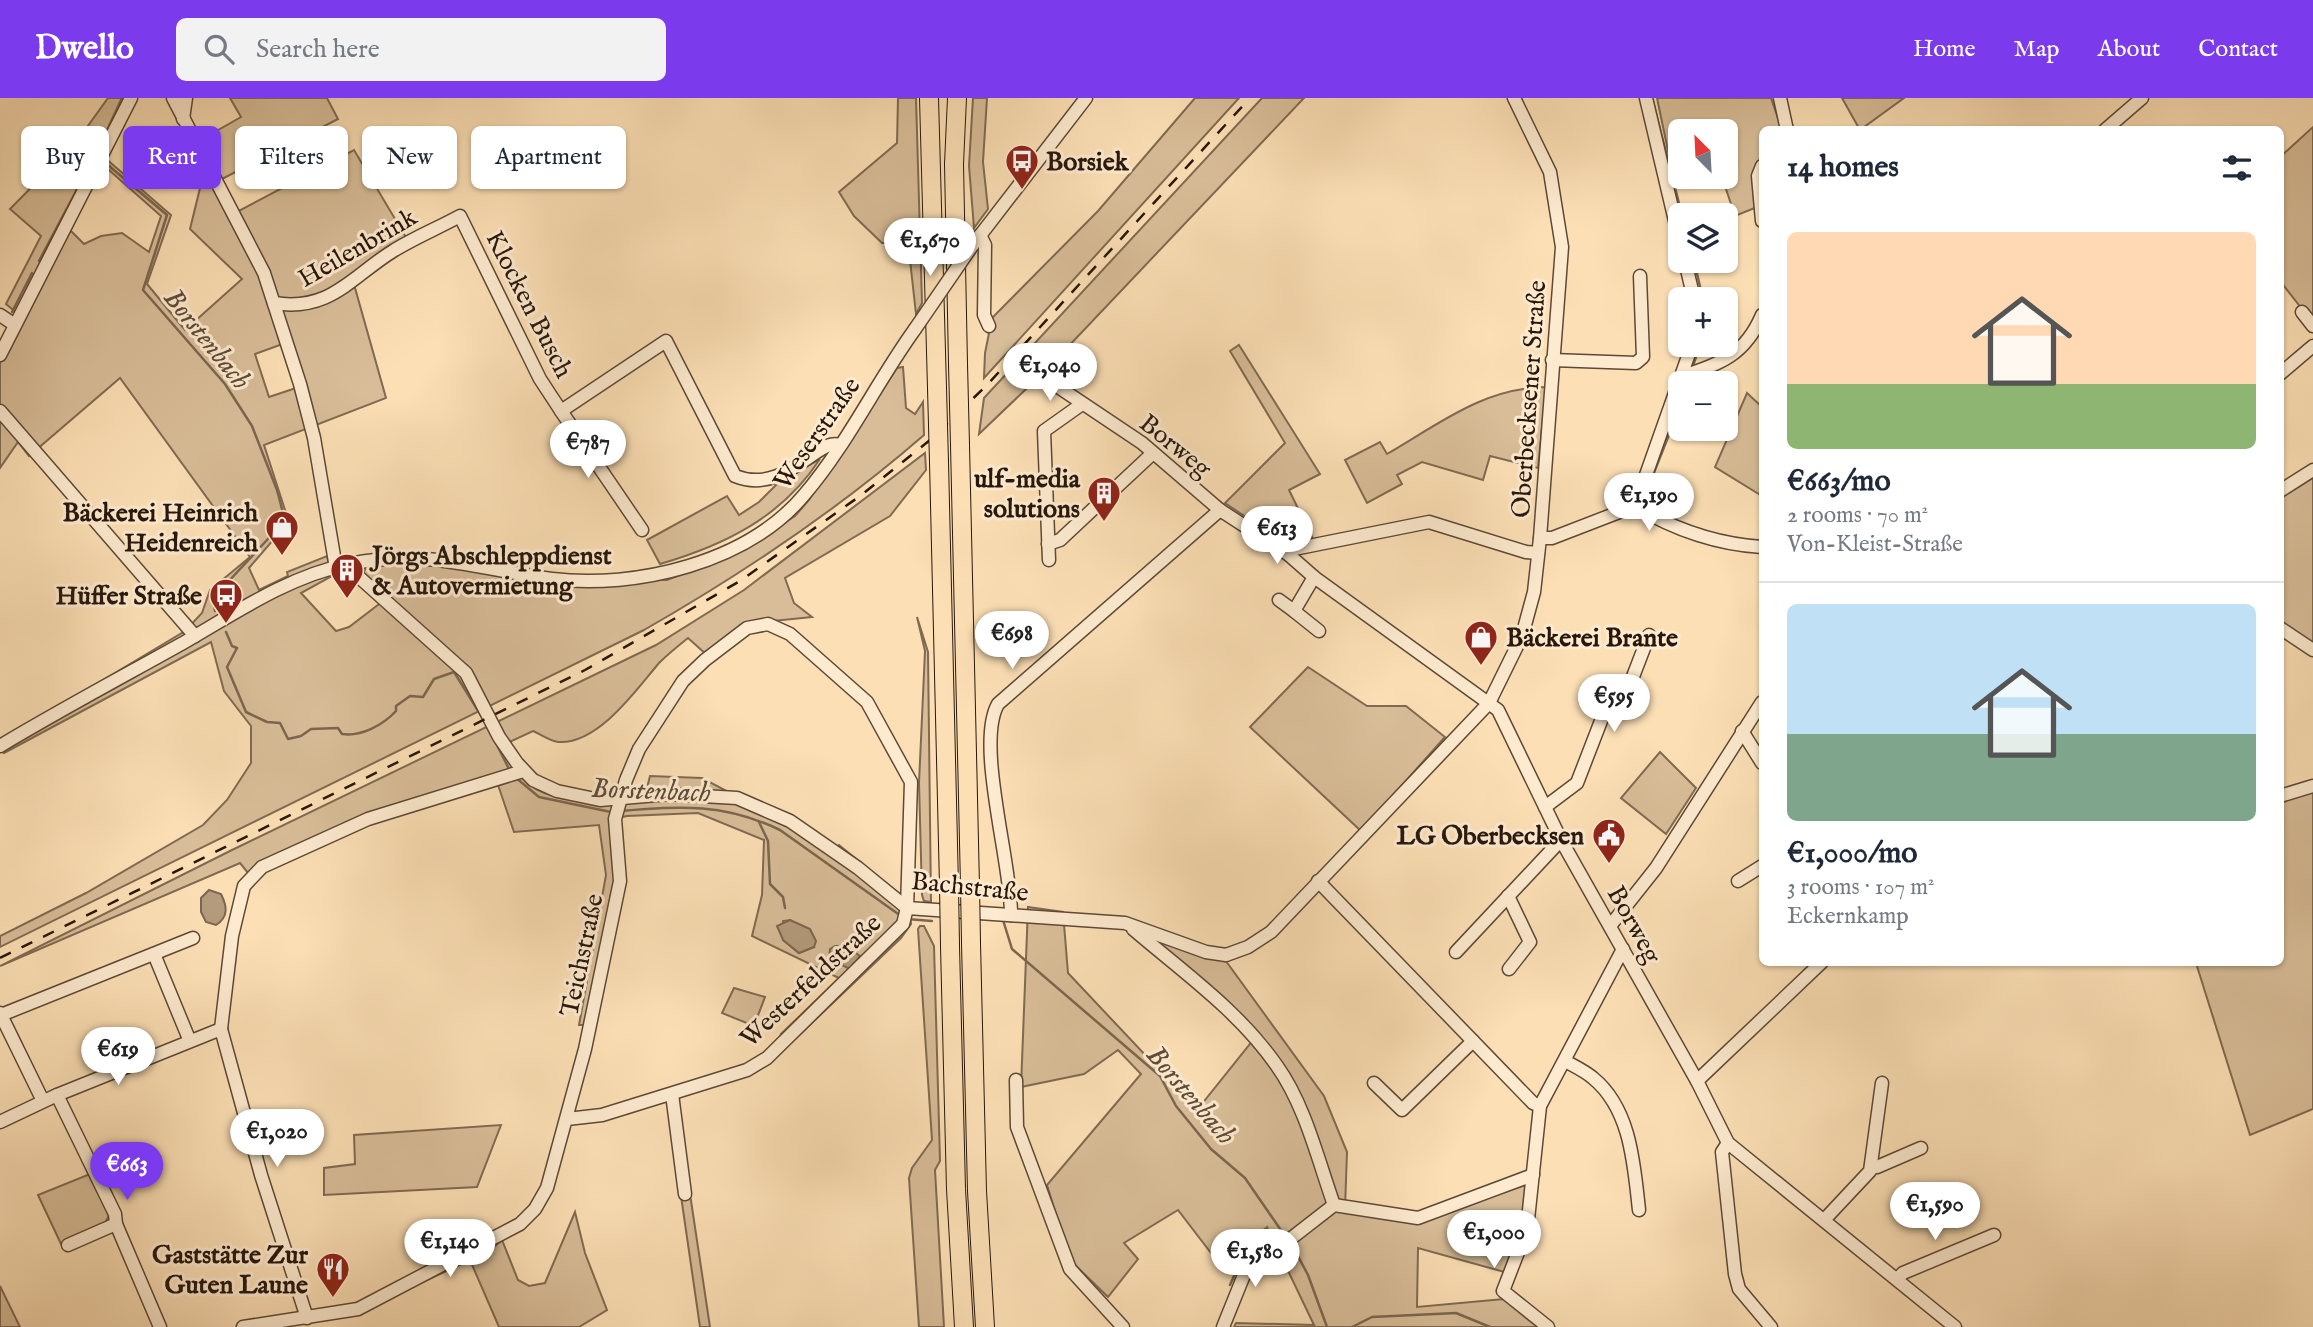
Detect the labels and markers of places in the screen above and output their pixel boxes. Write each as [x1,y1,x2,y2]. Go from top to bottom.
bus stop icon: Borsiek [1003,142,1041,191]
place label: Borsiek [1046,146,1130,179]
pin: €1,670 [873,218,987,278]
pin: €1,040 [993,344,1107,403]
pin: €787 [547,420,629,480]
place label: ulf-media solutions [974,463,1081,526]
building icon: ulf-media solutions [1085,474,1123,523]
pin: €1,190 [1592,474,1706,533]
place label: Bäckerei Heinrich Heidenreich [63,497,259,560]
pin: €613 [1236,506,1318,566]
shop icon: Bäckerei Heinrich Heidenreich [263,508,301,557]
place label: Jörgs Abschleppdienst & Autovermietung [369,540,612,603]
building icon: Jörgs Abschleppdienst & Autovermietung [328,551,366,600]
bus stop icon: Hüffer Straße [207,576,245,625]
place label: Hüffer Straße [56,580,202,613]
pin: €698 [971,612,1053,671]
shop icon: Bäckerei Brante [1462,618,1500,667]
place label: Bäckerei Brante [1506,622,1678,655]
pin: €595 [1573,674,1655,734]
public building icon: LG Oberbecksen [1590,816,1628,865]
place label: LG Oberbecksen [1396,820,1584,853]
pin: €619 [77,1028,159,1087]
pin: €1,020 [220,1110,334,1169]
pin: €663 [86,1142,168,1202]
pin: €1,590 [1878,1182,1992,1242]
pin: €1,000 [1437,1210,1551,1270]
pin: €1,140 [393,1220,507,1279]
pin: €1,580 [1198,1230,1312,1289]
place label: Gaststätte Zur Guten Laune [152,1239,308,1302]
restaurant icon: Gaststätte Zur Guten Laune [314,1250,352,1299]

